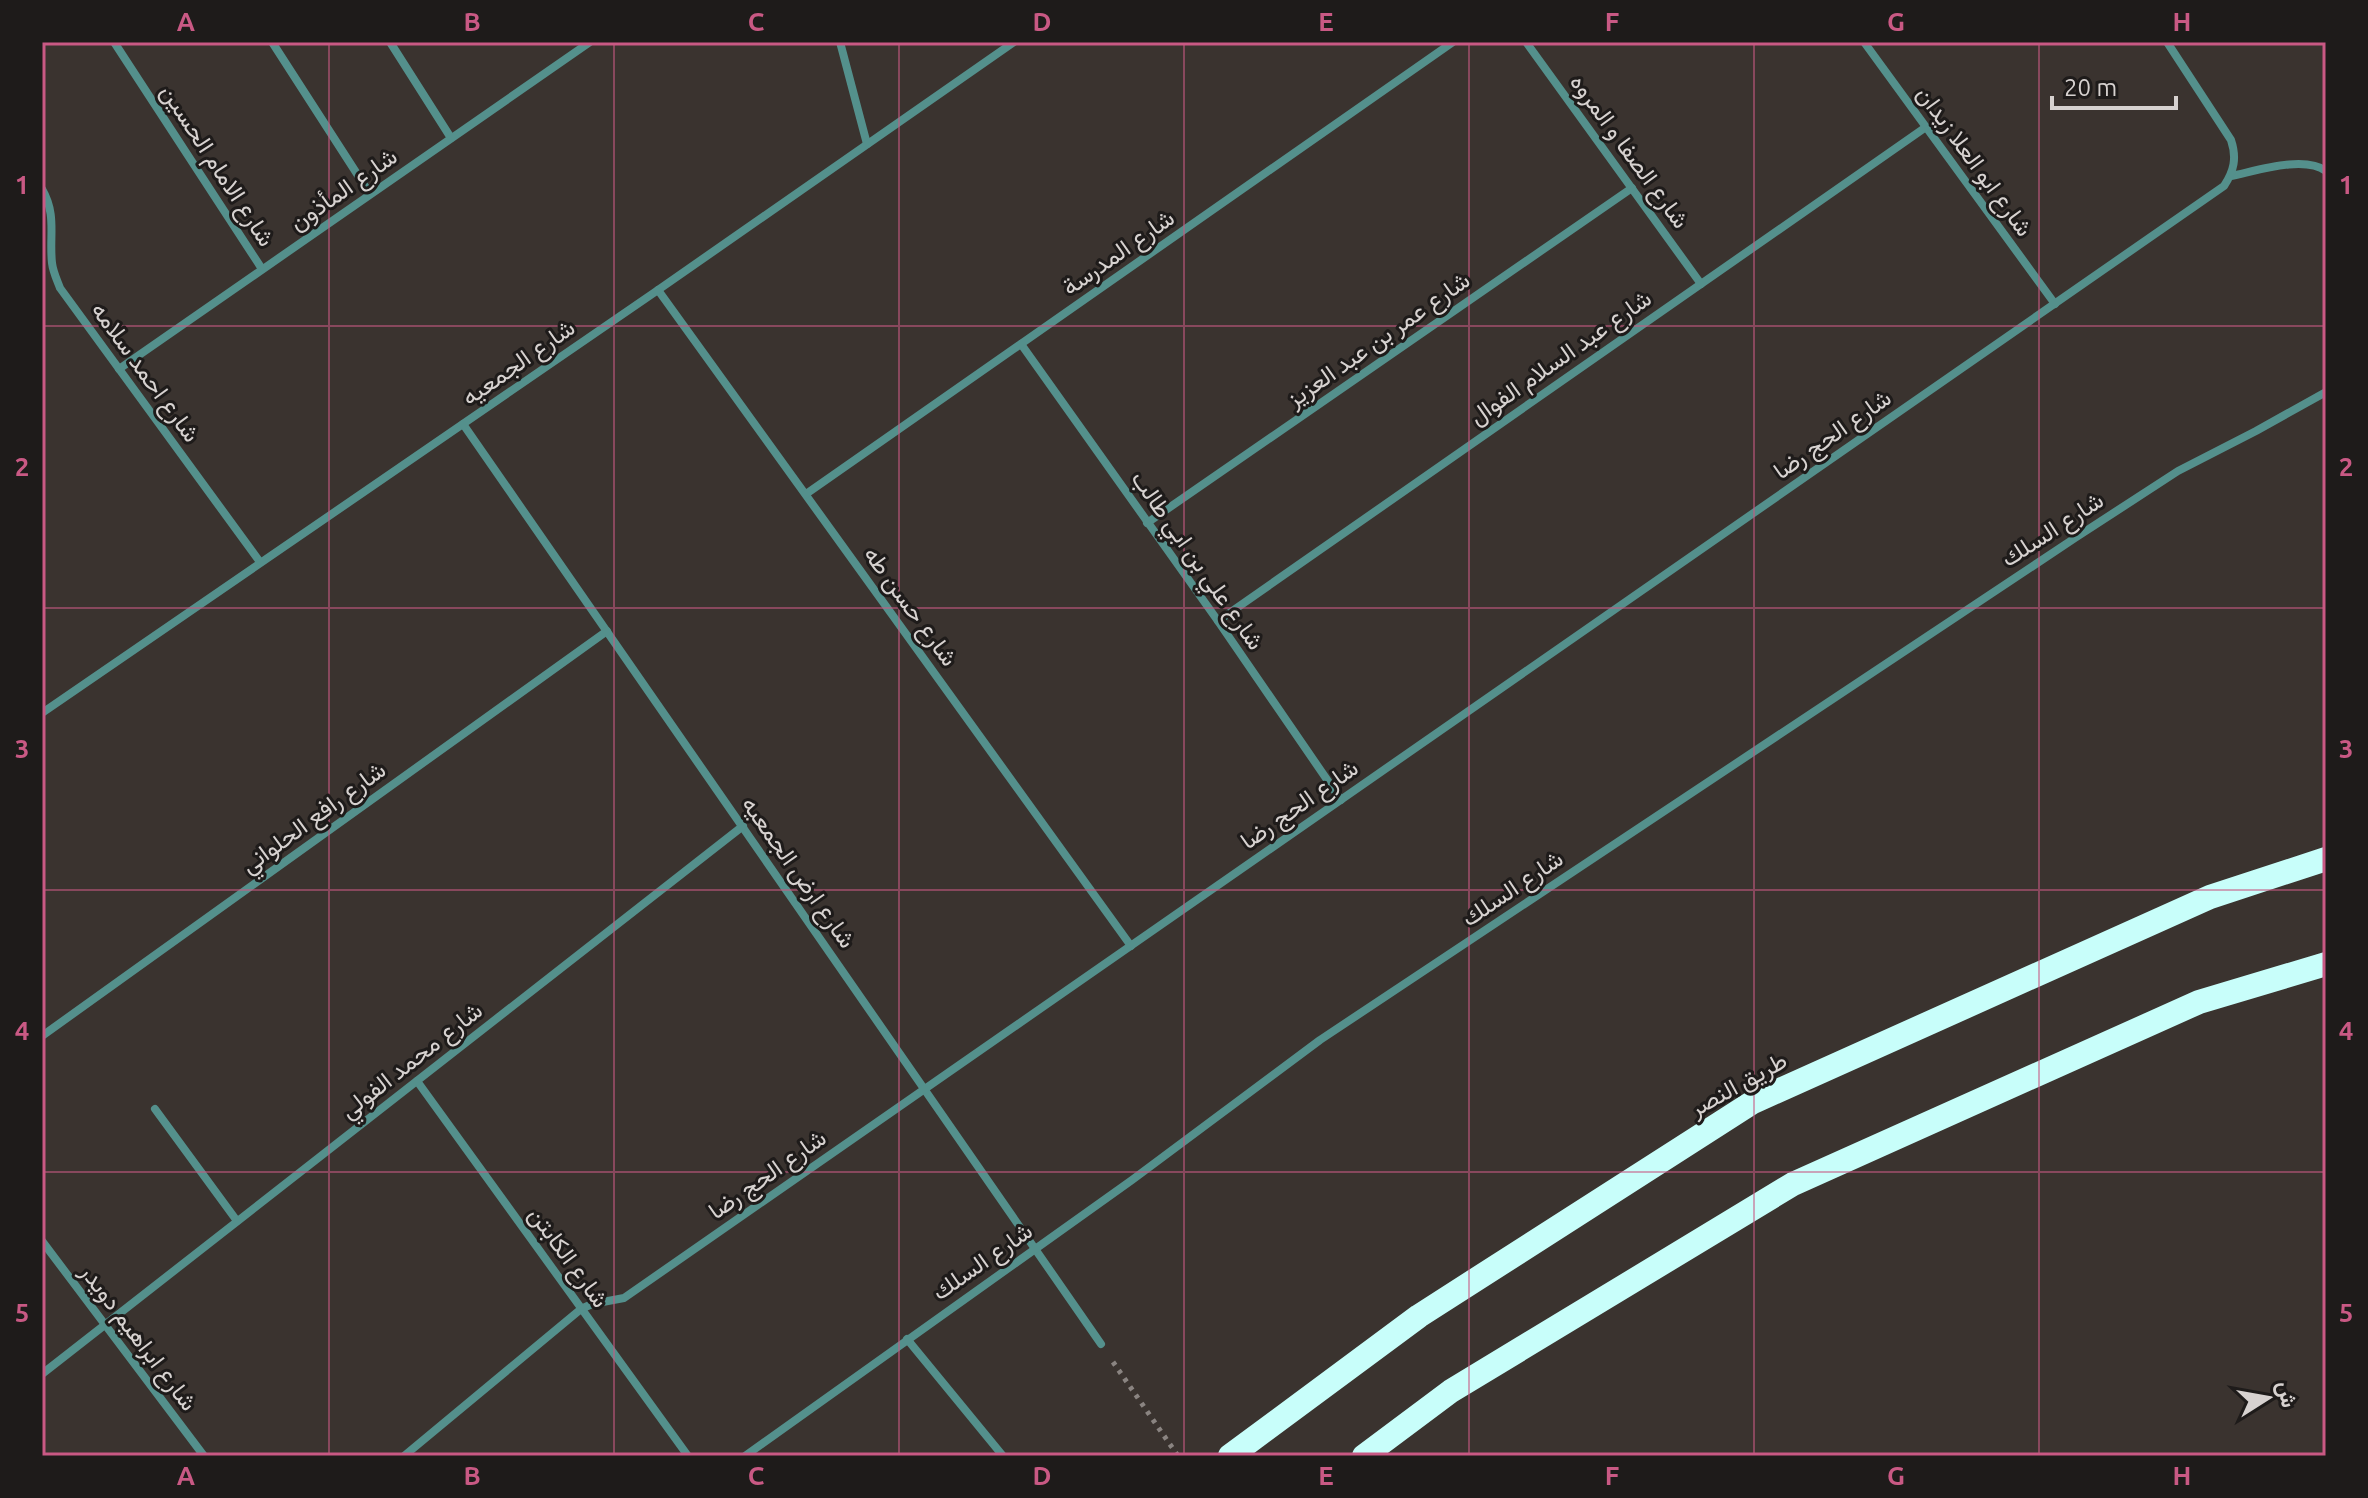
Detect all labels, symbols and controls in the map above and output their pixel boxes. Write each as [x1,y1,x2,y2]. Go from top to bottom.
text: A [177,7,196,36]
text: B [463,7,481,36]
text: C [748,7,765,36]
text: D [1033,7,1051,36]
text: E [1318,7,1334,36]
text: F [1605,7,1619,36]
text: G [1887,7,1905,36]
text: H [2173,7,2191,36]
scale bar [2052,60,2176,110]
street label: شارع الصفا و المروه [1563,69,1695,235]
text: 20 m [2064,74,2117,101]
street label: شارع الامام الحسين [153,79,280,253]
street label: شارع ابو العلا زيدان [1909,81,2039,243]
street label: شارع المأذون [284,142,404,238]
text: 1 [15,170,29,199]
text: 1 [2339,170,2353,199]
street label: شارع المدرسة [1057,204,1181,303]
street label: شارع عمر بن عبد العزيز [1281,266,1476,415]
street label: شارع عبد السلام الفوال [1464,284,1658,432]
street label: شارع احمد سلامه [84,297,206,449]
street label: شارع الجمعيه [456,313,581,413]
street label: شارع الحج رضا [1768,384,1898,488]
text: 2 [15,452,29,481]
text: 2 [2339,452,2353,481]
street label: شارع علي بن ابي طالب [1121,465,1270,658]
street label: شارع السلك [1996,486,2110,574]
street label: شارع حسن طه [856,541,963,673]
text: 3 [15,734,29,763]
text: 3 [2339,734,2353,763]
street label: شارع الحج رضا [1235,754,1365,858]
street label: شارع رافع الحلواني [236,756,394,883]
street label: شارع ارض الجمعيه [734,791,861,955]
street label: شارع السلك [1456,844,1569,934]
street label: شارع محمد الفولي [335,996,491,1128]
text: 4 [15,1016,29,1045]
text: 4 [2339,1016,2353,1045]
street label: طريق النصر [1684,1046,1792,1124]
street label: شارع الحج رضا [703,1124,833,1228]
street label: شارع الكابتن [521,1201,615,1314]
street label: شارع السلك [927,1217,1039,1308]
street label: شارع ابراهيم دويدر [72,1258,203,1417]
text: 5 [15,1298,29,1327]
text: 5 [2339,1298,2353,1327]
north arrow [2228,1358,2308,1438]
text: ش [2271,1379,2303,1410]
text: A [177,1461,196,1490]
text: B [463,1461,481,1490]
text: C [748,1461,765,1490]
text: D [1033,1461,1051,1490]
text: E [1318,1461,1334,1490]
text: F [1605,1461,1619,1490]
text: G [1887,1461,1905,1490]
text: H [2173,1461,2191,1490]

